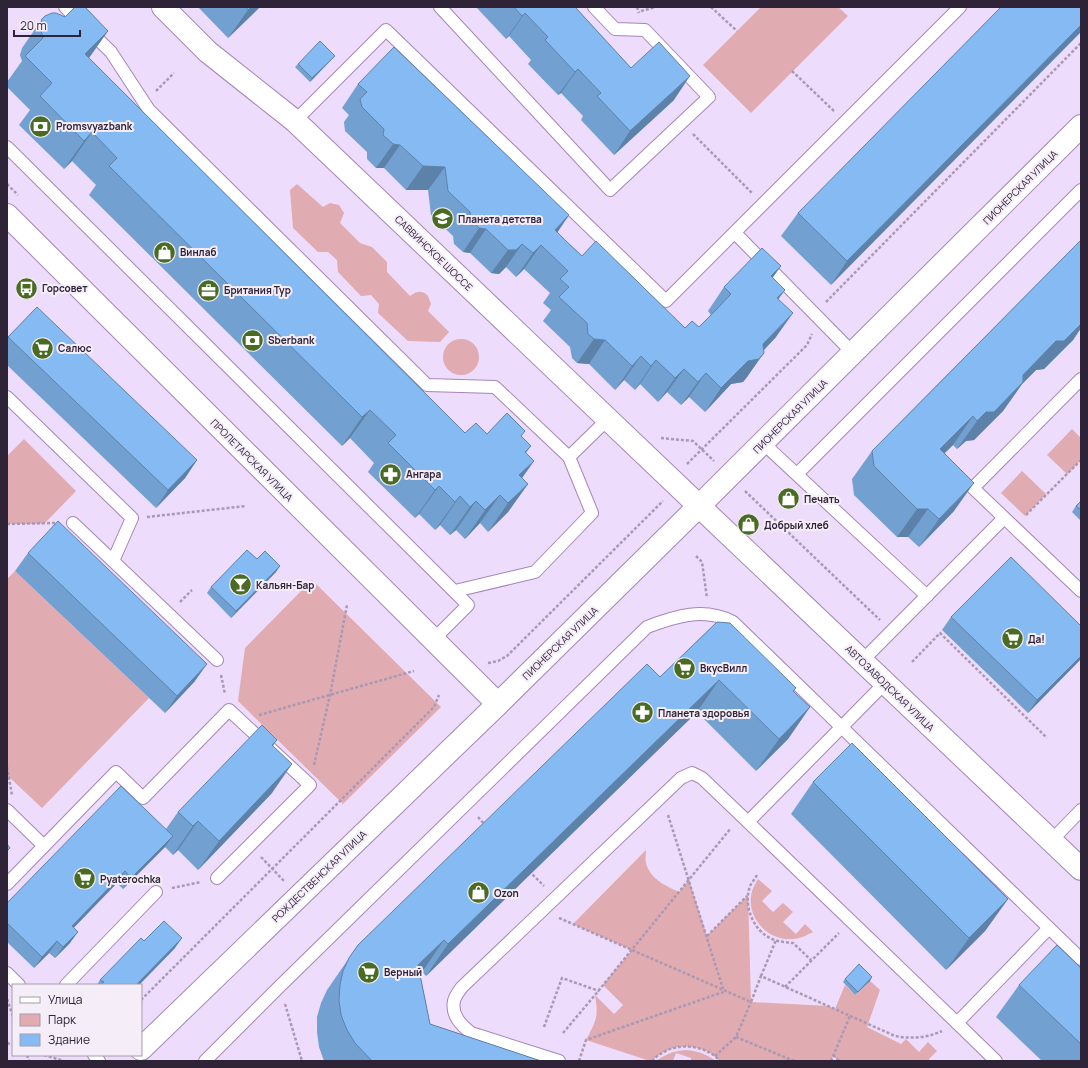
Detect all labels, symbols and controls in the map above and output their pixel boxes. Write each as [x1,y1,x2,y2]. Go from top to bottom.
scale bar [14,12,80,38]
text: 20 m [20,17,47,34]
bank icon: Promsvyazbank [28,113,54,139]
place label: Promsvyazbank [56,119,133,133]
street label: ПИОНЕРСКАЯ УЛИЦА [980,146,1061,227]
school or university icon: Планета детства [430,206,456,232]
street label: САВВИНСКОЕ ШОССЕ [392,212,476,294]
place label: Планета детства [458,212,542,226]
shop icon: Винлаб [151,239,177,265]
place label: Винлаб [180,245,216,259]
bus stop icon: Горсовет [13,275,39,301]
office icon: Британия Тур [196,277,222,303]
place label: Горсовет [42,281,88,295]
place label: Британия Тур [224,283,291,297]
bank icon: Sberbank [239,327,265,353]
place label: Sberbank [268,333,315,347]
supermarket icon: Салюс [30,335,56,361]
place label: Салюс [58,341,92,355]
street label: ПИОНЕРСКАЯ УЛИЦА [750,375,831,456]
street label: ПРОЛЕТАРСКАЯ УЛИЦА [208,416,297,505]
pharmacy icon: Ангара [378,461,404,487]
place label: Ангара [406,467,442,481]
shop icon: Печать [776,486,802,512]
place label: Печать [804,492,840,506]
shop icon: Добрый хлеб [735,512,761,538]
place label: Добрый хлеб [764,518,829,532]
bar icon: Кальян-Бар [227,572,253,598]
place label: Кальян-Бар [256,578,315,592]
street label: ПИОНЕРСКАЯ УЛИЦА [519,603,601,683]
supermarket icon: Да! [999,626,1025,652]
place label: Да! [1028,632,1045,646]
street label: АВТОЗАВОДСКАЯ УЛИЦА [842,642,938,735]
supermarket icon: ВкусВилл [671,655,697,681]
place label: ВкусВилл [700,661,747,675]
pharmacy icon: Планета здоровья [629,700,655,726]
place label: Планета здоровья [658,706,749,720]
street label: РОЖДЕСТВЕНСКАЯ УЛИЦА [269,826,370,925]
supermarket icon: Pyaterochka [71,866,97,892]
place label: Pyaterochka [100,872,161,886]
shop icon: Ozon [465,880,491,906]
place label: Ozon [494,886,519,900]
supermarket icon: Верный [355,959,381,985]
place label: Верный [384,965,422,979]
legend [12,984,142,1056]
text: Улица [48,991,82,1008]
text: Парк [48,1011,77,1028]
text: Здание [48,1031,90,1048]

